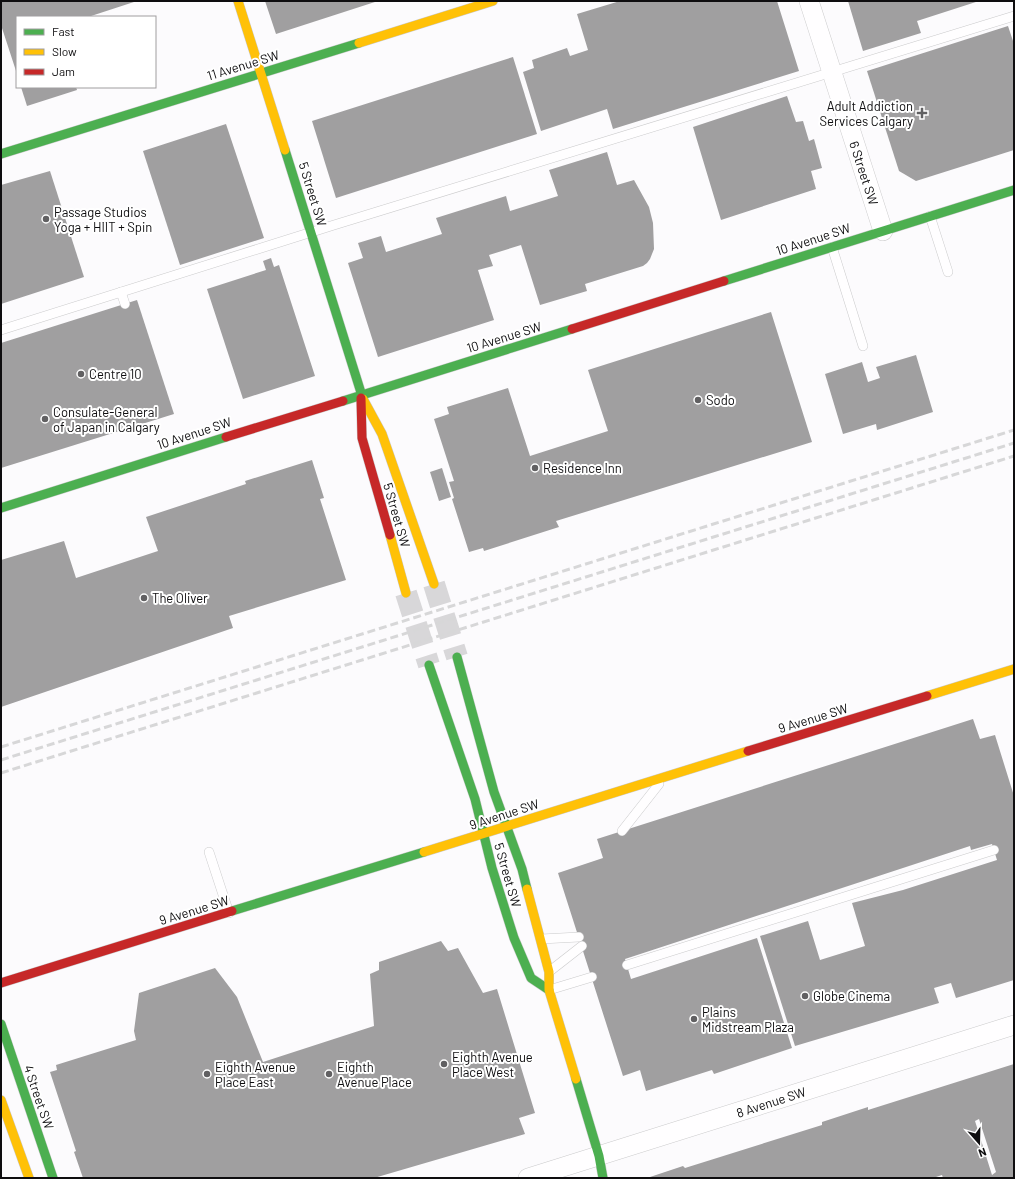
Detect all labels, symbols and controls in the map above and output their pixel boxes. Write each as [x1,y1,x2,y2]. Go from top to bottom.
legend [16,16,156,88]
text: Fast [52,24,75,38]
text: Slow [52,44,77,58]
street label: 11 Avenue SW [205,46,282,84]
text: Jam [52,64,75,78]
place label: Adult Addiction Services Calgary [819,98,913,129]
marker: Adult Addiction Services Calgary [916,107,928,119]
street label: 6 Street SW [846,139,882,208]
street label: 5 Street SW [296,160,331,229]
place label: Passage Studios Yoga + HIIT + Spin [54,204,152,235]
marker: Passage Studios Yoga + HIIT + Spin [41,214,51,224]
street label: 10 Avenue SW [774,219,853,259]
street label: 10 Avenue SW [465,318,544,356]
place label: Centre 10 [89,366,142,382]
marker: Centre 10 [76,369,86,379]
place label: Sodo [706,392,735,408]
marker: Sodo [693,395,703,405]
place label: Consulate-General of Japan in Calgary [53,404,160,435]
street label: 10 Avenue SW [155,413,234,453]
marker: Consulate-General of Japan in Calgary [40,414,50,424]
place label: Residence Inn [543,460,622,476]
marker: Residence Inn [530,463,540,473]
street label: 5 Street SW [380,481,414,550]
place label: The Oliver [152,590,208,606]
marker: The Oliver [139,593,149,603]
street label: 9 Avenue SW [776,700,850,736]
street label: 9 Avenue SW [467,795,541,833]
street label: 5 Street SW [491,841,525,910]
street label: 9 Avenue SW [157,892,231,928]
place label: Globe Cinema [813,988,890,1004]
marker: Globe Cinema [800,991,810,1001]
place label: Plains Midstream Plaza [702,1004,794,1035]
marker: Plains Midstream Plaza [689,1014,699,1024]
place label: Eighth Avenue Place West [452,1049,533,1080]
place label: Eighth Avenue Place East [215,1059,296,1090]
place label: Eighth Avenue Place [337,1059,412,1090]
marker: Eighth Avenue Place West [439,1059,449,1069]
street label: 4 Street SW [21,1063,58,1132]
marker: Eighth Avenue Place East [202,1069,212,1079]
marker: Eighth Avenue Place [324,1069,334,1079]
street label: 8 Avenue SW [734,1083,808,1121]
north arrow [959,1123,999,1163]
text: N [977,1146,988,1160]

